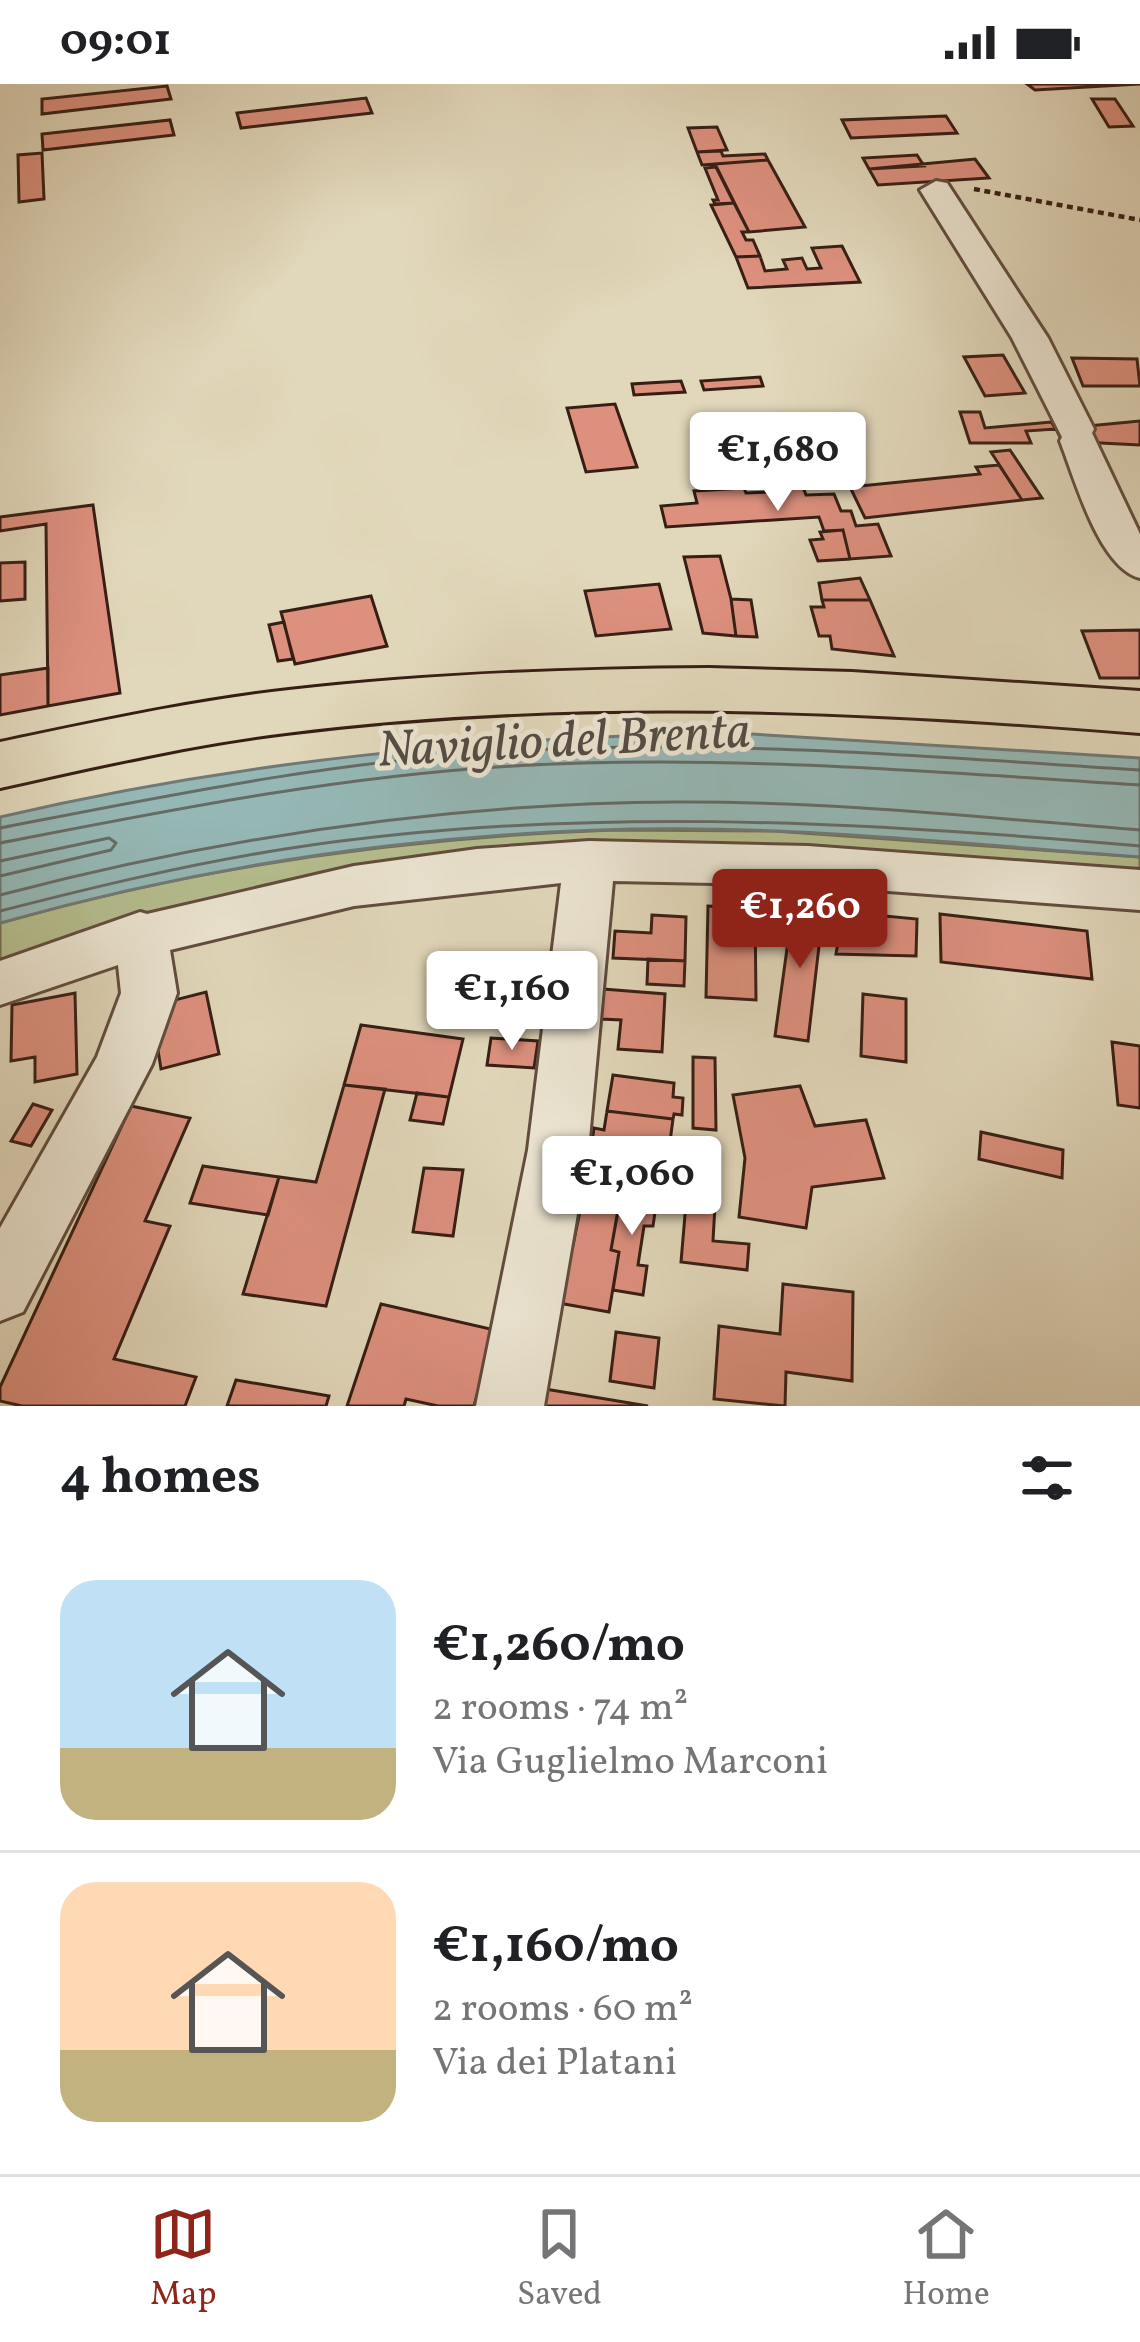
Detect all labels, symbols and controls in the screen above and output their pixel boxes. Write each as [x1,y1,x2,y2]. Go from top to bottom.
text: 09:01 [60,11,171,74]
pin: €1,680 [680,412,876,514]
text: €1,680 [717,424,839,478]
water label: Naviglio del Brenta [376,697,752,788]
pin: €1,260 [702,869,898,971]
text: €1,260 [739,881,861,935]
pin: €1,160 [414,951,610,1053]
text: €1,160 [454,963,570,1017]
pin: €1,060 [534,1136,730,1238]
text: €1,060 [569,1148,695,1202]
text: 4 homes [60,1443,261,1514]
icon: filters [1014,1445,1080,1511]
text: €1,260/mo [432,1611,685,1682]
icon: home [156,1628,300,1772]
text: 2 rooms · 74 m² [432,1682,688,1736]
text: Via Guglielmo Marconi [432,1736,828,1790]
text: €1,160/mo [432,1912,679,1983]
icon: home [156,1930,300,2074]
text: 2 rooms · 60 m² [432,1983,693,2037]
text: Via dei Platani [432,2037,677,2091]
tab: Map [150,2201,216,2319]
tab: Saved [517,2201,602,2319]
tab: Home [902,2201,990,2319]

